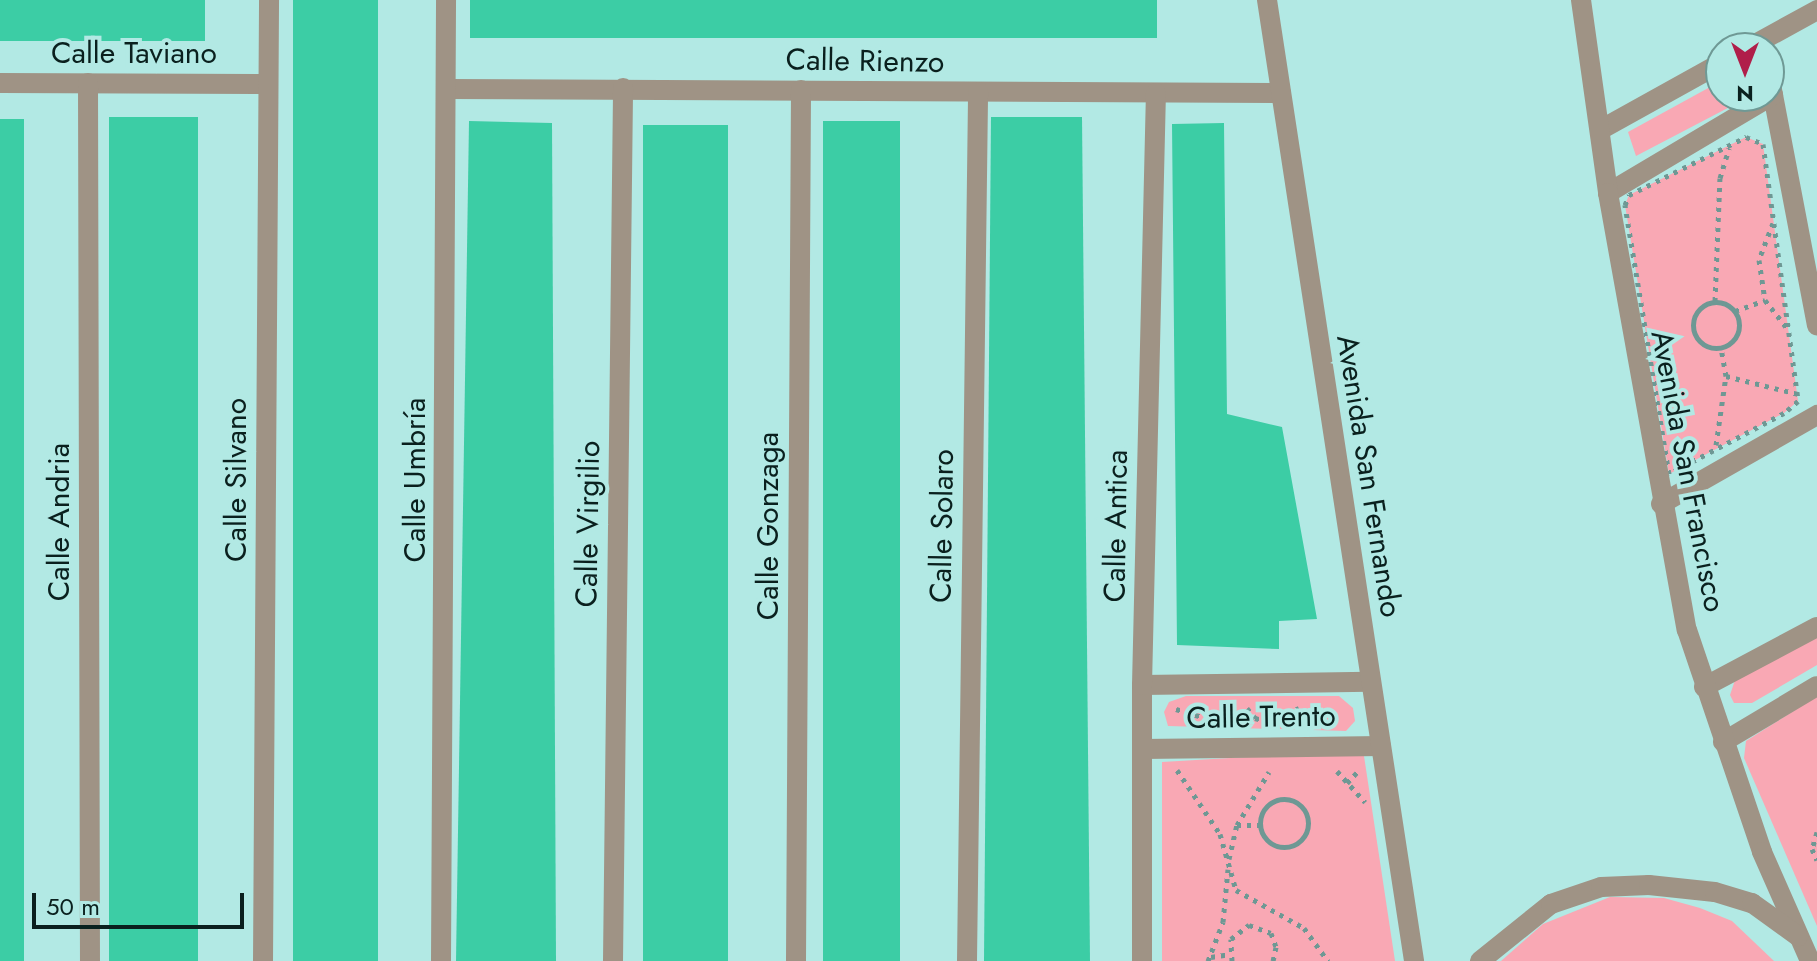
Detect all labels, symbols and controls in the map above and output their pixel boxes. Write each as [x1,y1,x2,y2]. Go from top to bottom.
north arrow [1705,32,1785,112]
street label: Calle Taviano [51,35,217,71]
street label: Calle Rienzo [785,42,945,80]
text: N [1736,78,1754,110]
street label: Avenida San Francisco [1643,327,1733,615]
street label: Avenida San Fernando [1329,332,1409,620]
street label: Calle Umbría [397,397,433,563]
street label: Calle Silvano [218,398,254,562]
street label: Calle Gonzaga [750,432,786,620]
street label: Calle Virgilio [569,440,607,608]
street label: Calle Andria [41,443,77,601]
street label: Calle Solaro [923,449,961,603]
street label: Calle Antica [1097,449,1135,603]
street label: Calle Trento [1186,698,1336,736]
scale bar [36,877,248,927]
text: 50 m [46,889,100,924]

